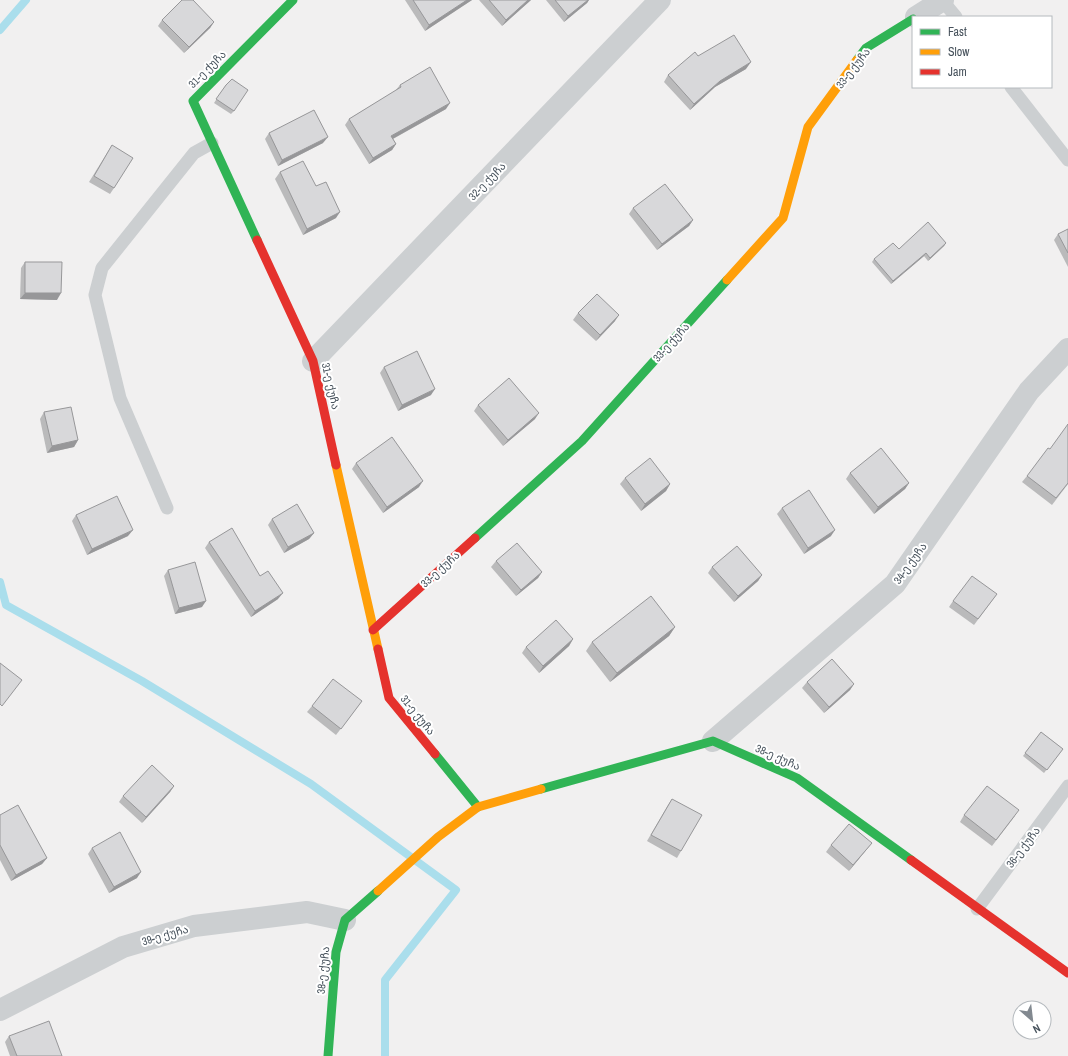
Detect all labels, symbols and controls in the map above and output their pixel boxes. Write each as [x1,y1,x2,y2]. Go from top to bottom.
legend [912,16,1052,88]
text: Fast [948,24,967,40]
text: Slow [948,44,970,60]
street label: 33-ე ქუჩა [833,45,873,91]
street label: 31-ე ქუჩა [185,47,229,91]
text: Jam [948,64,967,80]
street label: 32-ე ქუჩა [465,159,509,203]
street label: 33-ე ქუჩა [650,320,692,364]
street label: 31-ე ქუჩა [319,361,343,411]
street label: 34-ე ქუჩა [890,540,930,586]
street label: 33-ე ქუჩა [418,548,462,590]
street label: 31-ე ქუჩა [398,692,438,738]
street label: 38-ე ქუჩა [753,741,803,773]
street label: 36-ე ქუჩა [1003,824,1043,870]
street label: 39-ე ქუჩა [140,922,190,948]
street label: 38-ე ქუჩა [314,946,332,994]
north arrow [1012,1000,1052,1040]
text: N [1031,1021,1043,1037]

